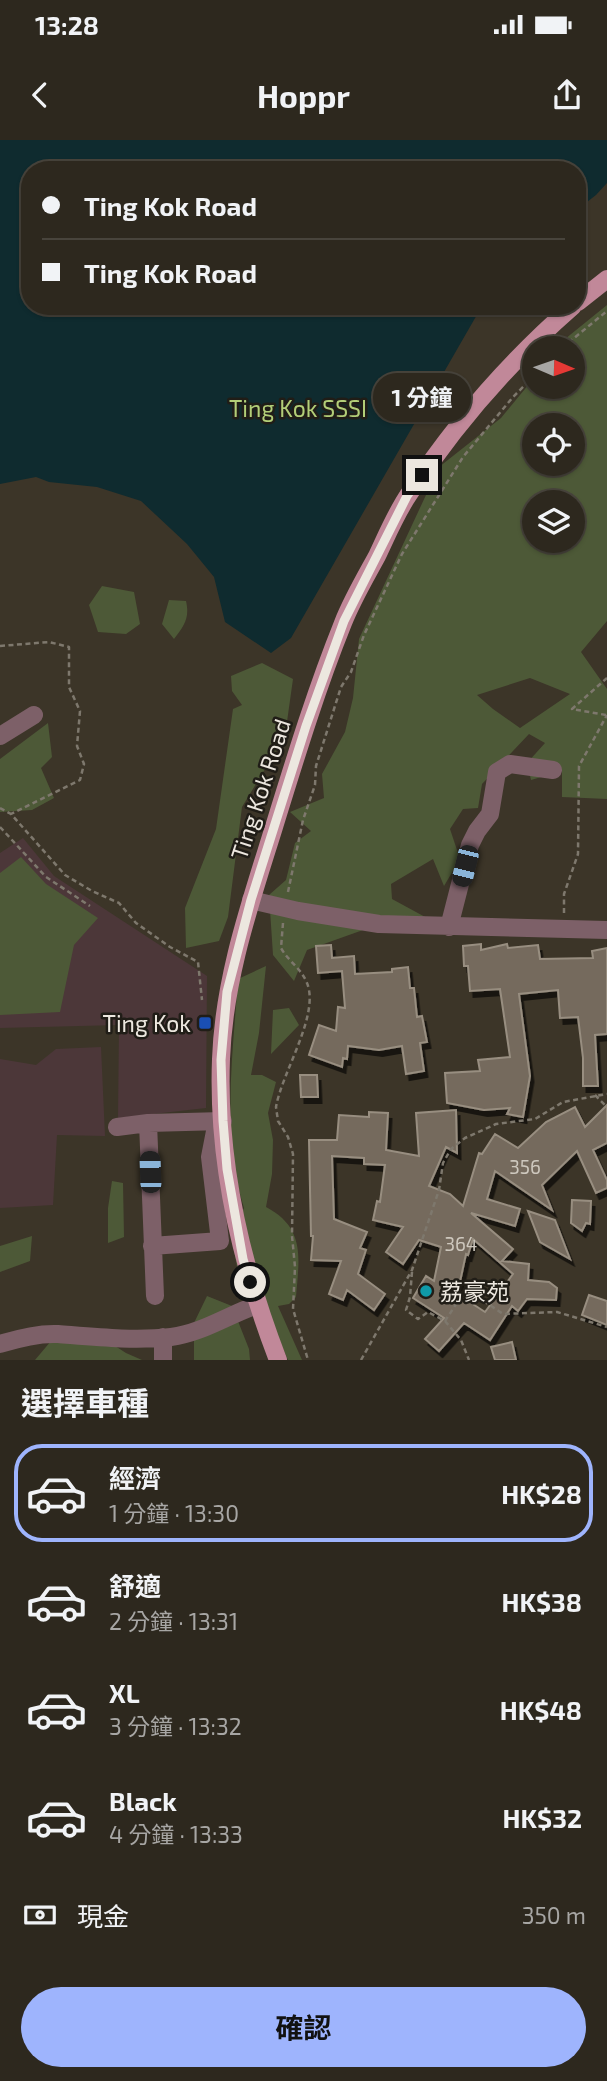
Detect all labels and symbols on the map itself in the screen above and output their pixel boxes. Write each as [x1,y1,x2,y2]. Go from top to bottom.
north arrow [522,336,584,399]
callout: 1 分鐘 [373,373,471,422]
park label: Ting Kok SSSI [229,394,367,422]
route end [406,459,438,491]
street label: Ting Kok Road [224,715,296,863]
car [450,843,481,889]
place label: Ting Kok [103,1009,191,1037]
marker: Ting Kok [197,1015,213,1031]
car [139,1151,162,1193]
house number: 356 [509,1155,541,1178]
house number: 364 [444,1232,478,1255]
route start [234,1266,266,1298]
place label: 荔豪苑 [440,1277,509,1305]
marker: 荔豪苑 [418,1283,434,1299]

